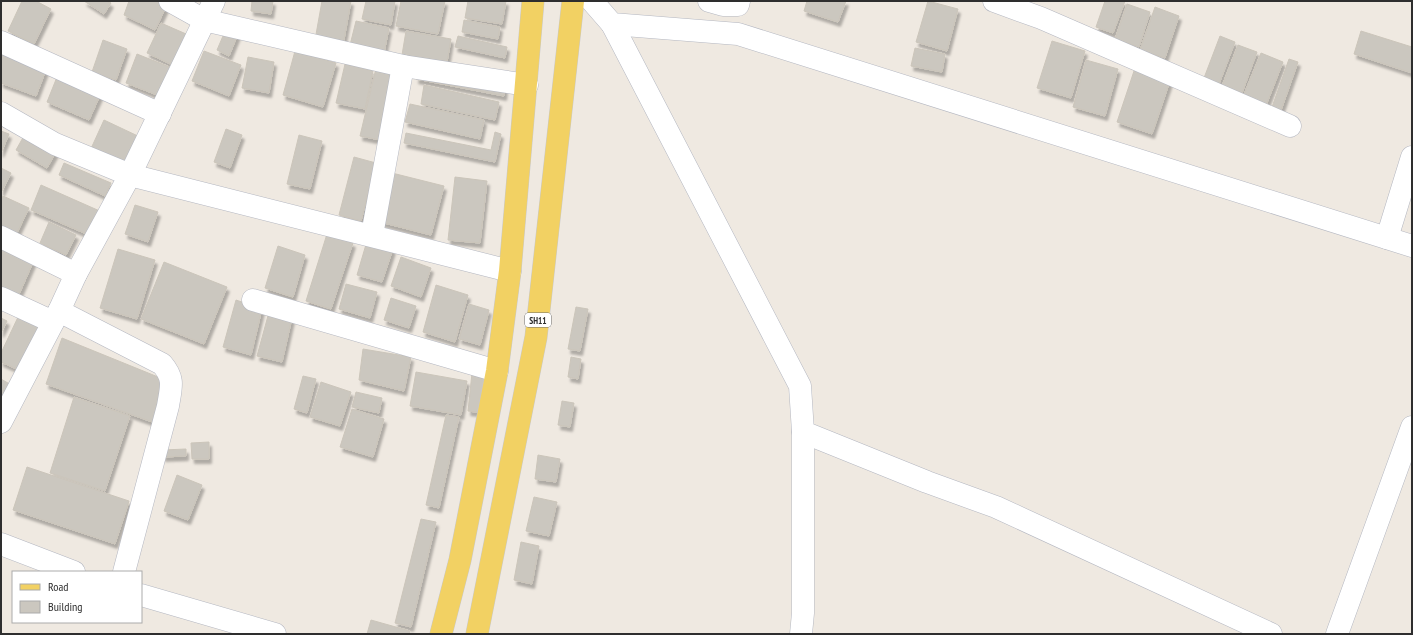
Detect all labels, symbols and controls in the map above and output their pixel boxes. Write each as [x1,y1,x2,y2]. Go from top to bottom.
road number: SH11 [525,313,551,327]
legend [12,571,142,623]
text: Road [48,579,68,594]
text: Building [48,599,83,614]

